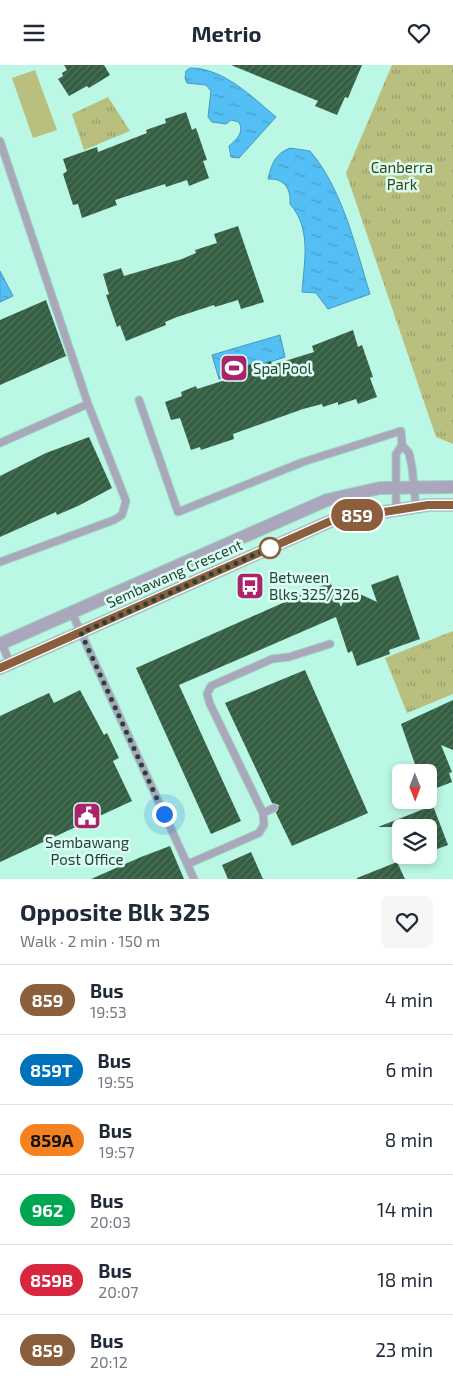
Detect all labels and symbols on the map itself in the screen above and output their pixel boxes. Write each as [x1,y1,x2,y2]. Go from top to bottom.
park label: Canberra Park [371,158,433,193]
sports icon: Spa Pool [219,353,249,383]
place label: Spa Pool [253,359,312,377]
line badge: 859 [328,499,386,531]
street label: Sembawang Crescent [103,535,245,611]
unlabelled marker [259,537,281,559]
place label: Between Blks 325/326 [269,568,359,603]
bus stop icon: Between Blks 325/326 [235,571,265,601]
north arrow [392,764,438,809]
public building icon: Sembawang Post Office [72,801,102,831]
your location [152,802,177,827]
place label: Sembawang Post Office [45,833,130,868]

